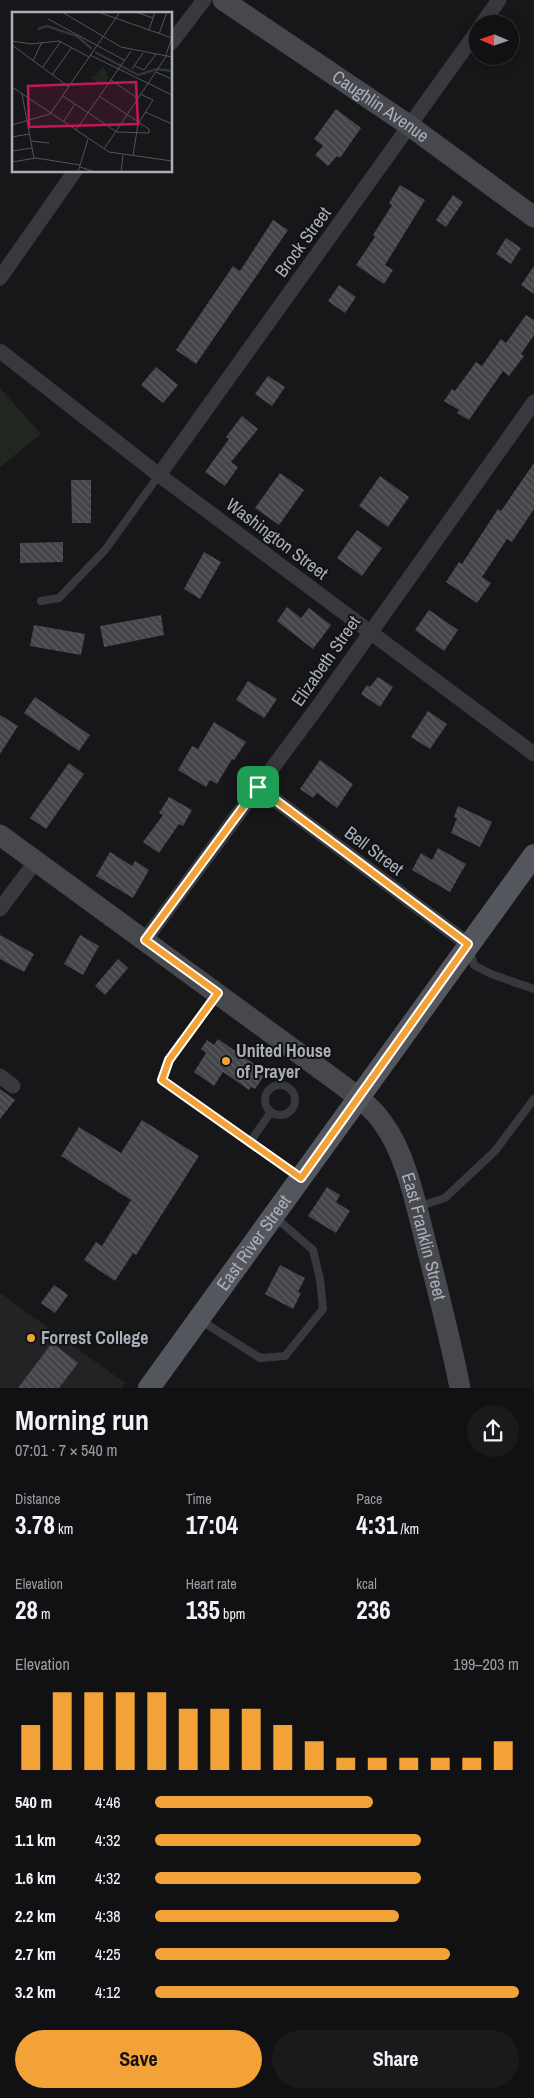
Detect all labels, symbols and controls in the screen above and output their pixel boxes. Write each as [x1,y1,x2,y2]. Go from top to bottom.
inset map [12,12,172,172]
north arrow [469,15,519,65]
map controls [469,15,519,65]
street label: Caughlin Avenue [327,64,434,148]
street label: Brock Street [269,202,337,282]
street label: Washington Street [221,492,333,585]
street label: Elizabeth Street [285,611,366,711]
pin [237,766,279,808]
icon: arrive [244,773,272,801]
street label: Bell Street [340,820,409,881]
place label: United House of Prayer [236,1038,331,1084]
marker: United House of Prayer [220,1055,232,1067]
street label: East Franklin Street [396,1169,453,1303]
street label: East River Street [210,1190,296,1296]
place label: Forrest College [41,1325,149,1350]
marker: Forrest College [25,1332,37,1344]
text: Morning run [15,1401,149,1439]
button: share [467,1405,519,1457]
text: 07:01 · 7 × 540 m [15,1439,118,1461]
text: Distance [15,1490,60,1508]
text: Time [186,1490,212,1508]
text: Pace [356,1490,383,1508]
text: 3.78 [15,1508,55,1542]
text: 17:04 [186,1508,238,1542]
text: 4:31 [356,1508,397,1542]
text: km [55,1520,73,1538]
text: /km [397,1520,419,1538]
text: Elevation [15,1575,63,1593]
text: Heart rate [186,1575,237,1593]
text: kcal [356,1575,377,1593]
text: 28 [15,1593,38,1627]
text: 135 [186,1593,220,1627]
text: 236 [356,1593,391,1627]
text: m [38,1605,51,1623]
text: bpm [220,1605,245,1623]
text: Elevation [15,1653,70,1675]
text: 199–203 m [453,1653,519,1675]
text: 540 m [15,1791,52,1813]
text: 4:46 [95,1791,121,1813]
text: 1.1 km [15,1829,56,1851]
text: 4:32 [95,1829,121,1851]
text: 1.6 km [15,1867,56,1889]
text: 4:32 [95,1867,121,1889]
text: 2.2 km [15,1905,56,1927]
text: 4:38 [95,1905,121,1927]
text: 2.7 km [15,1943,56,1965]
text: 4:25 [95,1943,121,1965]
text: 3.2 km [15,1981,56,2003]
text: 4:12 [95,1981,121,2003]
button: Save [15,2030,262,2088]
button: Share [272,2030,519,2088]

